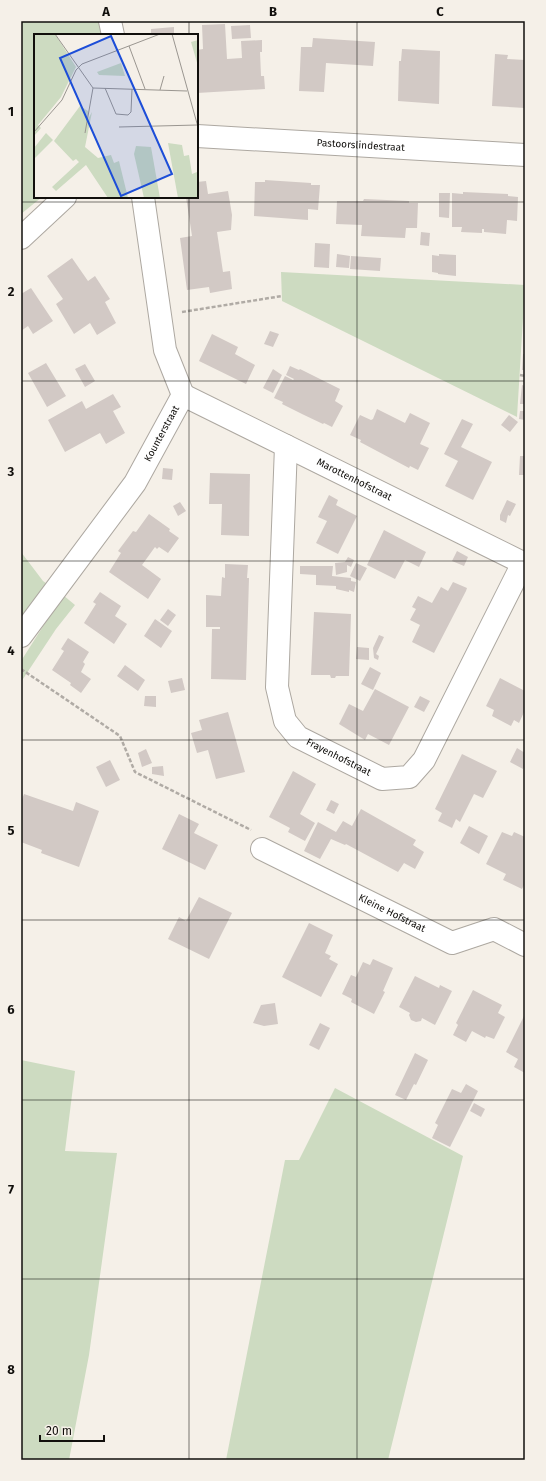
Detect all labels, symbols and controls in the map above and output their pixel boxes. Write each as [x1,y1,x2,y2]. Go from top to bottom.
text: A [101,4,110,19]
text: B [269,4,277,19]
text: C [436,4,444,19]
inset map [34,34,198,198]
text: 1 [8,104,14,119]
street label: Pastoorslindestraat [316,137,405,154]
text: 2 [8,284,15,299]
street label: Kounterstraat [142,403,182,464]
street label: Marottenhofstraat [315,456,394,503]
text: 3 [7,464,15,479]
text: 4 [7,643,15,658]
street label: Frayenhofstraat [304,736,373,779]
text: 5 [8,823,15,838]
street label: Kleine Hofstraat [356,892,428,935]
text: 6 [7,1002,15,1017]
text: 7 [8,1182,14,1197]
text: 8 [7,1362,15,1377]
scale bar [40,1417,104,1443]
text: 20 m [46,1424,72,1438]

